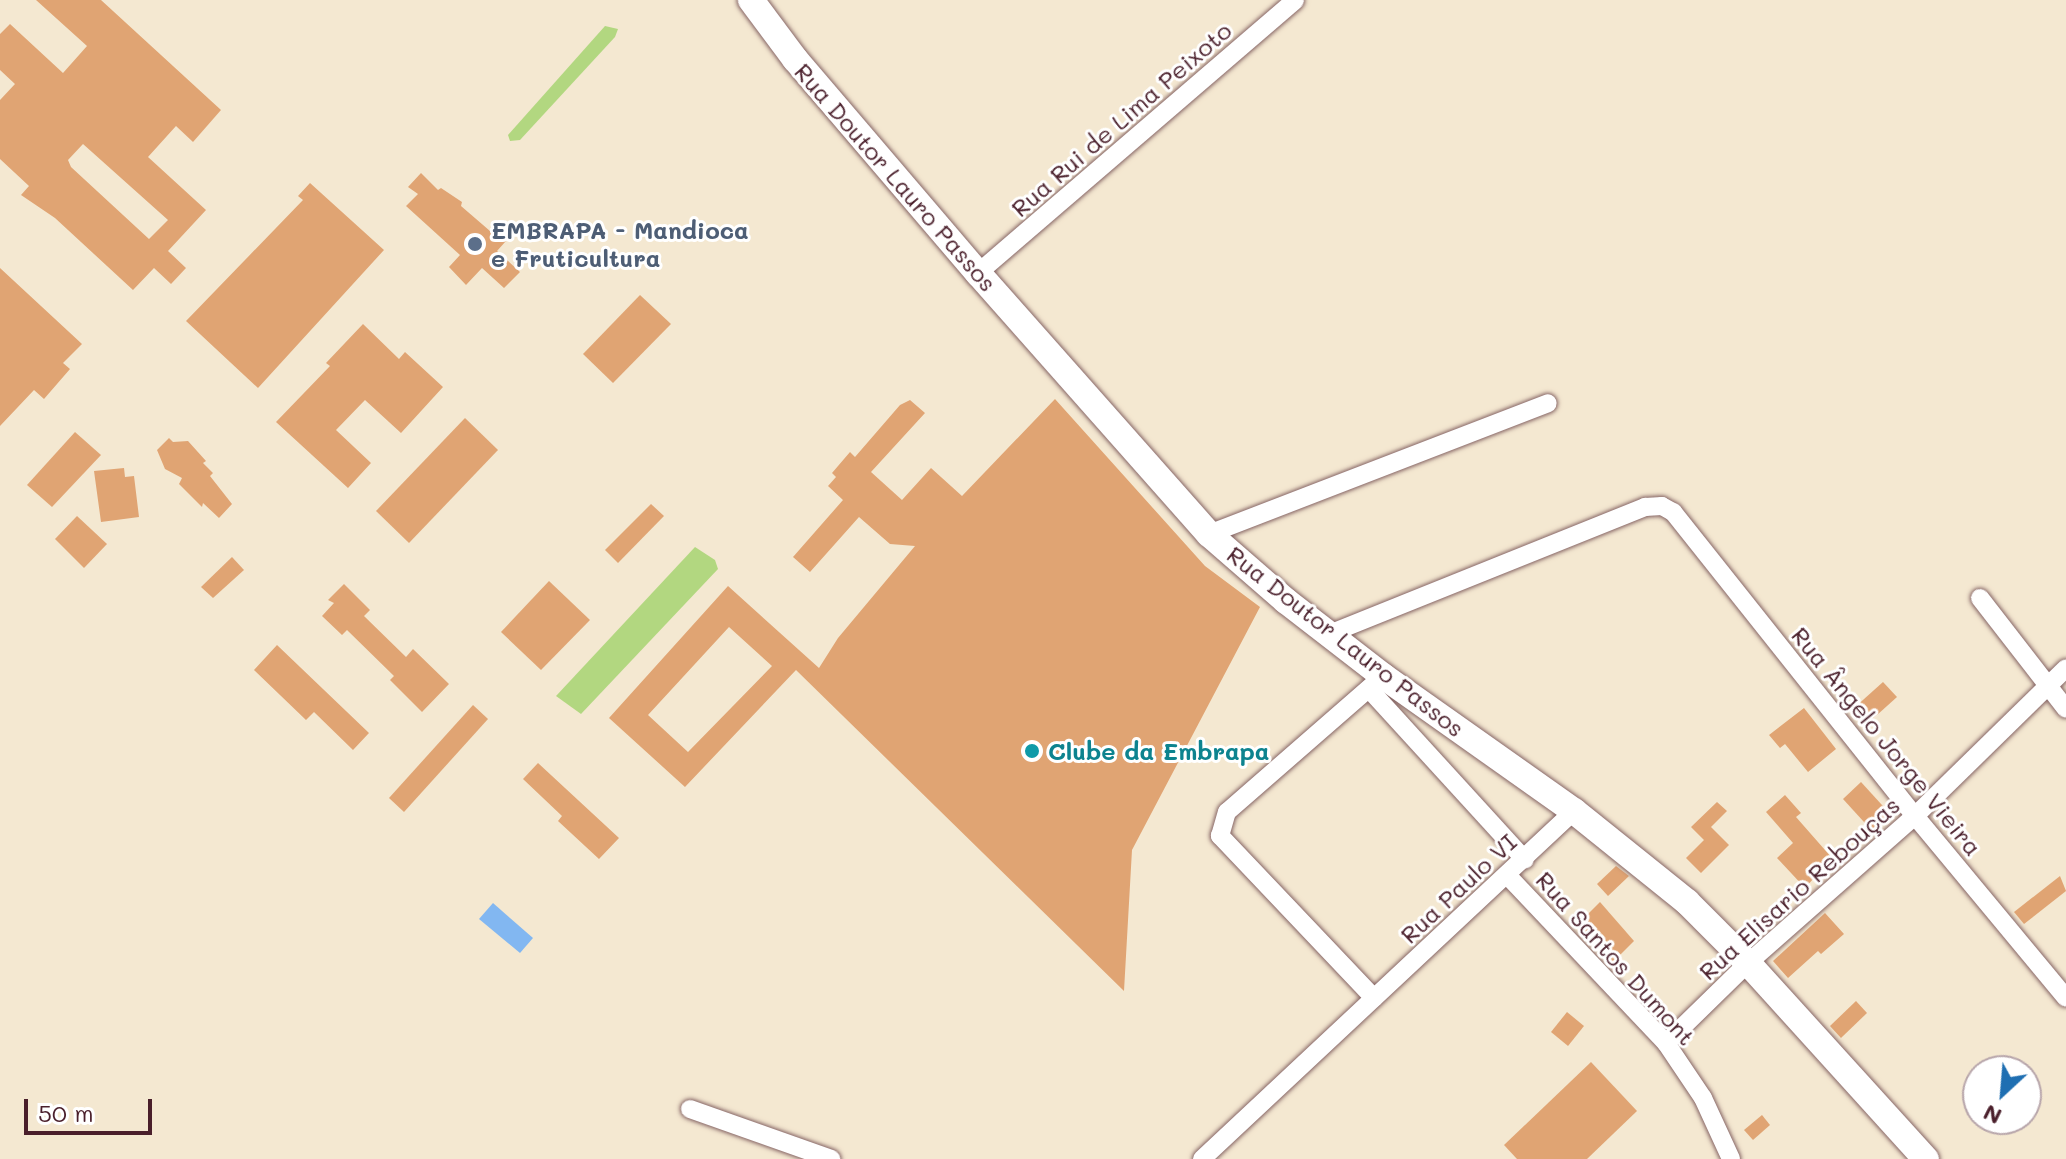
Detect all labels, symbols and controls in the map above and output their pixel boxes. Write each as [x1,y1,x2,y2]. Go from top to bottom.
street label: Rua Rui de Lima Peixoto [1005,16,1237,222]
street label: Rua Doutor Lauro Passos [789,57,1003,297]
place label: EMBRAPA - Mandioca e Fruticultura [491,216,749,272]
marker: EMBRAPA - Mandioca e Fruticultura [466,235,484,253]
street label: Rua Doutor Lauro Passos [1222,539,1470,743]
street label: Rua Ângelo Jorge Vieira [1786,621,1988,861]
place label: Clube da Embrapa [1048,737,1270,765]
marker: Clube da Embrapa [1023,742,1041,760]
street label: Rua Elisario Rebouças [1693,790,1905,986]
street label: Rua Paulo VI [1394,827,1522,949]
street label: Rua Santos Dumont [1530,865,1702,1051]
north arrow [1962,1055,2042,1135]
scale bar [28,1083,156,1133]
text: 50 m [38,1097,94,1128]
text: N [1978,1099,2006,1132]

